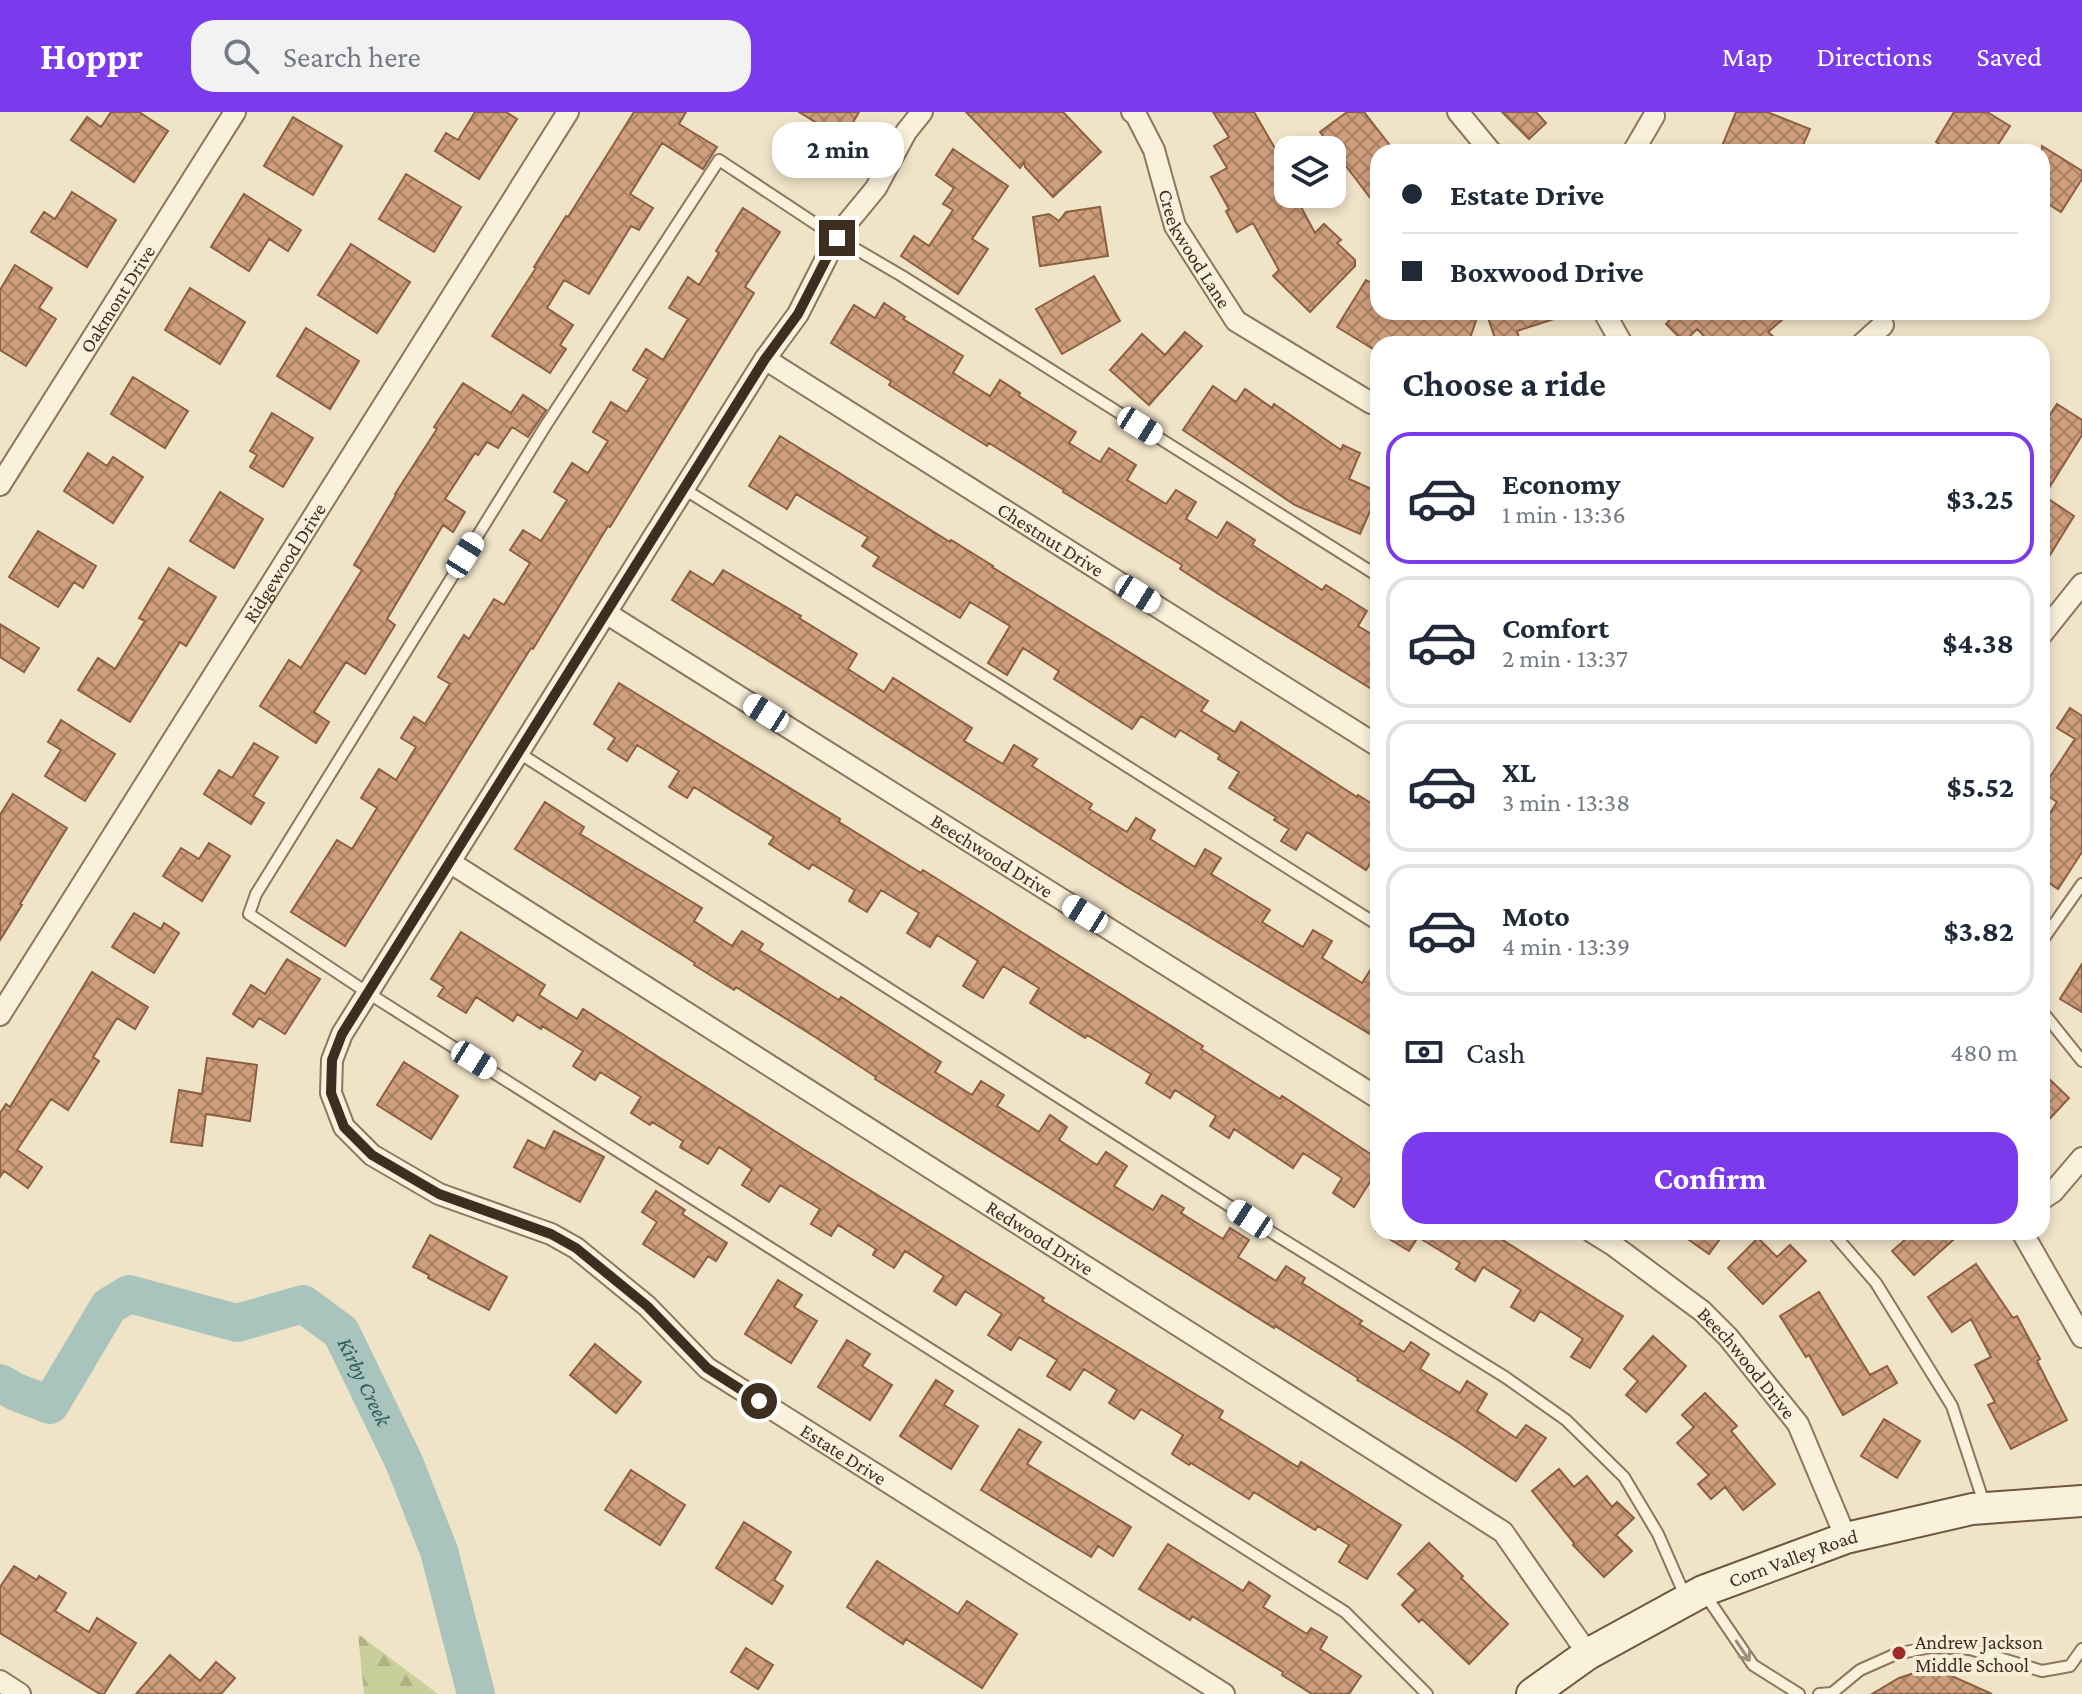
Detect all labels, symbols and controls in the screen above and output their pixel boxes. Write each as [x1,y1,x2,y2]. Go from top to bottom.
search box [191,20,751,92]
icon: search [219,34,263,78]
text: Hoppr [40,35,143,77]
text: Search here [283,40,421,73]
text: Map [1722,41,1773,72]
text: Directions [1817,41,1932,72]
text: Saved [1976,41,2042,72]
callout: 2 min [771,122,903,178]
text: 2 min [807,135,869,164]
map controls [1274,136,1346,208]
button: layers [1274,136,1346,208]
text: Estate Drive [1450,178,1604,211]
street label: Creekwood Lane [1154,187,1236,312]
route end [819,220,855,256]
street label: Oakmont Drive [75,241,159,357]
text: Boxwood Drive [1450,255,1644,288]
text: Choose a ride [1402,364,1606,404]
car [1113,403,1167,449]
icon: car [1406,462,1478,534]
text: Economy [1502,467,1621,500]
text: $3.25 [1946,482,2014,515]
street label: Chestnut Drive [994,498,1108,581]
street label: Ridgewood Drive [238,499,330,627]
text: 1 min · 13:36 [1502,500,1626,529]
car [442,528,488,582]
car [1111,571,1165,617]
icon: car [1406,606,1478,678]
text: Comfort [1502,611,1609,644]
text: $4.38 [1942,626,2014,659]
text: 2 min · 13:37 [1502,644,1628,673]
car [739,690,793,736]
icon: car [1406,750,1478,822]
text: XL [1502,755,1536,788]
text: $5.52 [1947,770,2014,803]
text: 3 min · 13:38 [1502,788,1630,817]
street label: Beechwood Drive [927,809,1057,902]
car [1058,891,1112,937]
icon: car [1406,894,1478,966]
text: Moto [1502,899,1570,932]
text: $3.82 [1944,914,2014,947]
text: 4 min · 13:39 [1502,932,1630,961]
icon: cash [1402,1030,1446,1074]
text: Cash [1466,1036,1525,1069]
car [447,1037,501,1083]
text: 480 m [1950,1038,2018,1067]
button: Confirm [1402,1132,2018,1224]
street label: Redwood Drive [982,1195,1098,1280]
car [1223,1196,1277,1242]
street label: Beechwood Drive [1693,1302,1800,1423]
water label: Kirby Creek [333,1333,398,1431]
route start [741,1383,777,1419]
street label: Estate Drive [797,1419,891,1489]
street label: Corn Valley Road [1726,1525,1860,1592]
place label: Andrew Jackson Middle School [1915,1631,2043,1676]
one-way arrow [1735,1639,1751,1661]
marker: Andrew Jackson Middle School [1890,1644,1908,1662]

